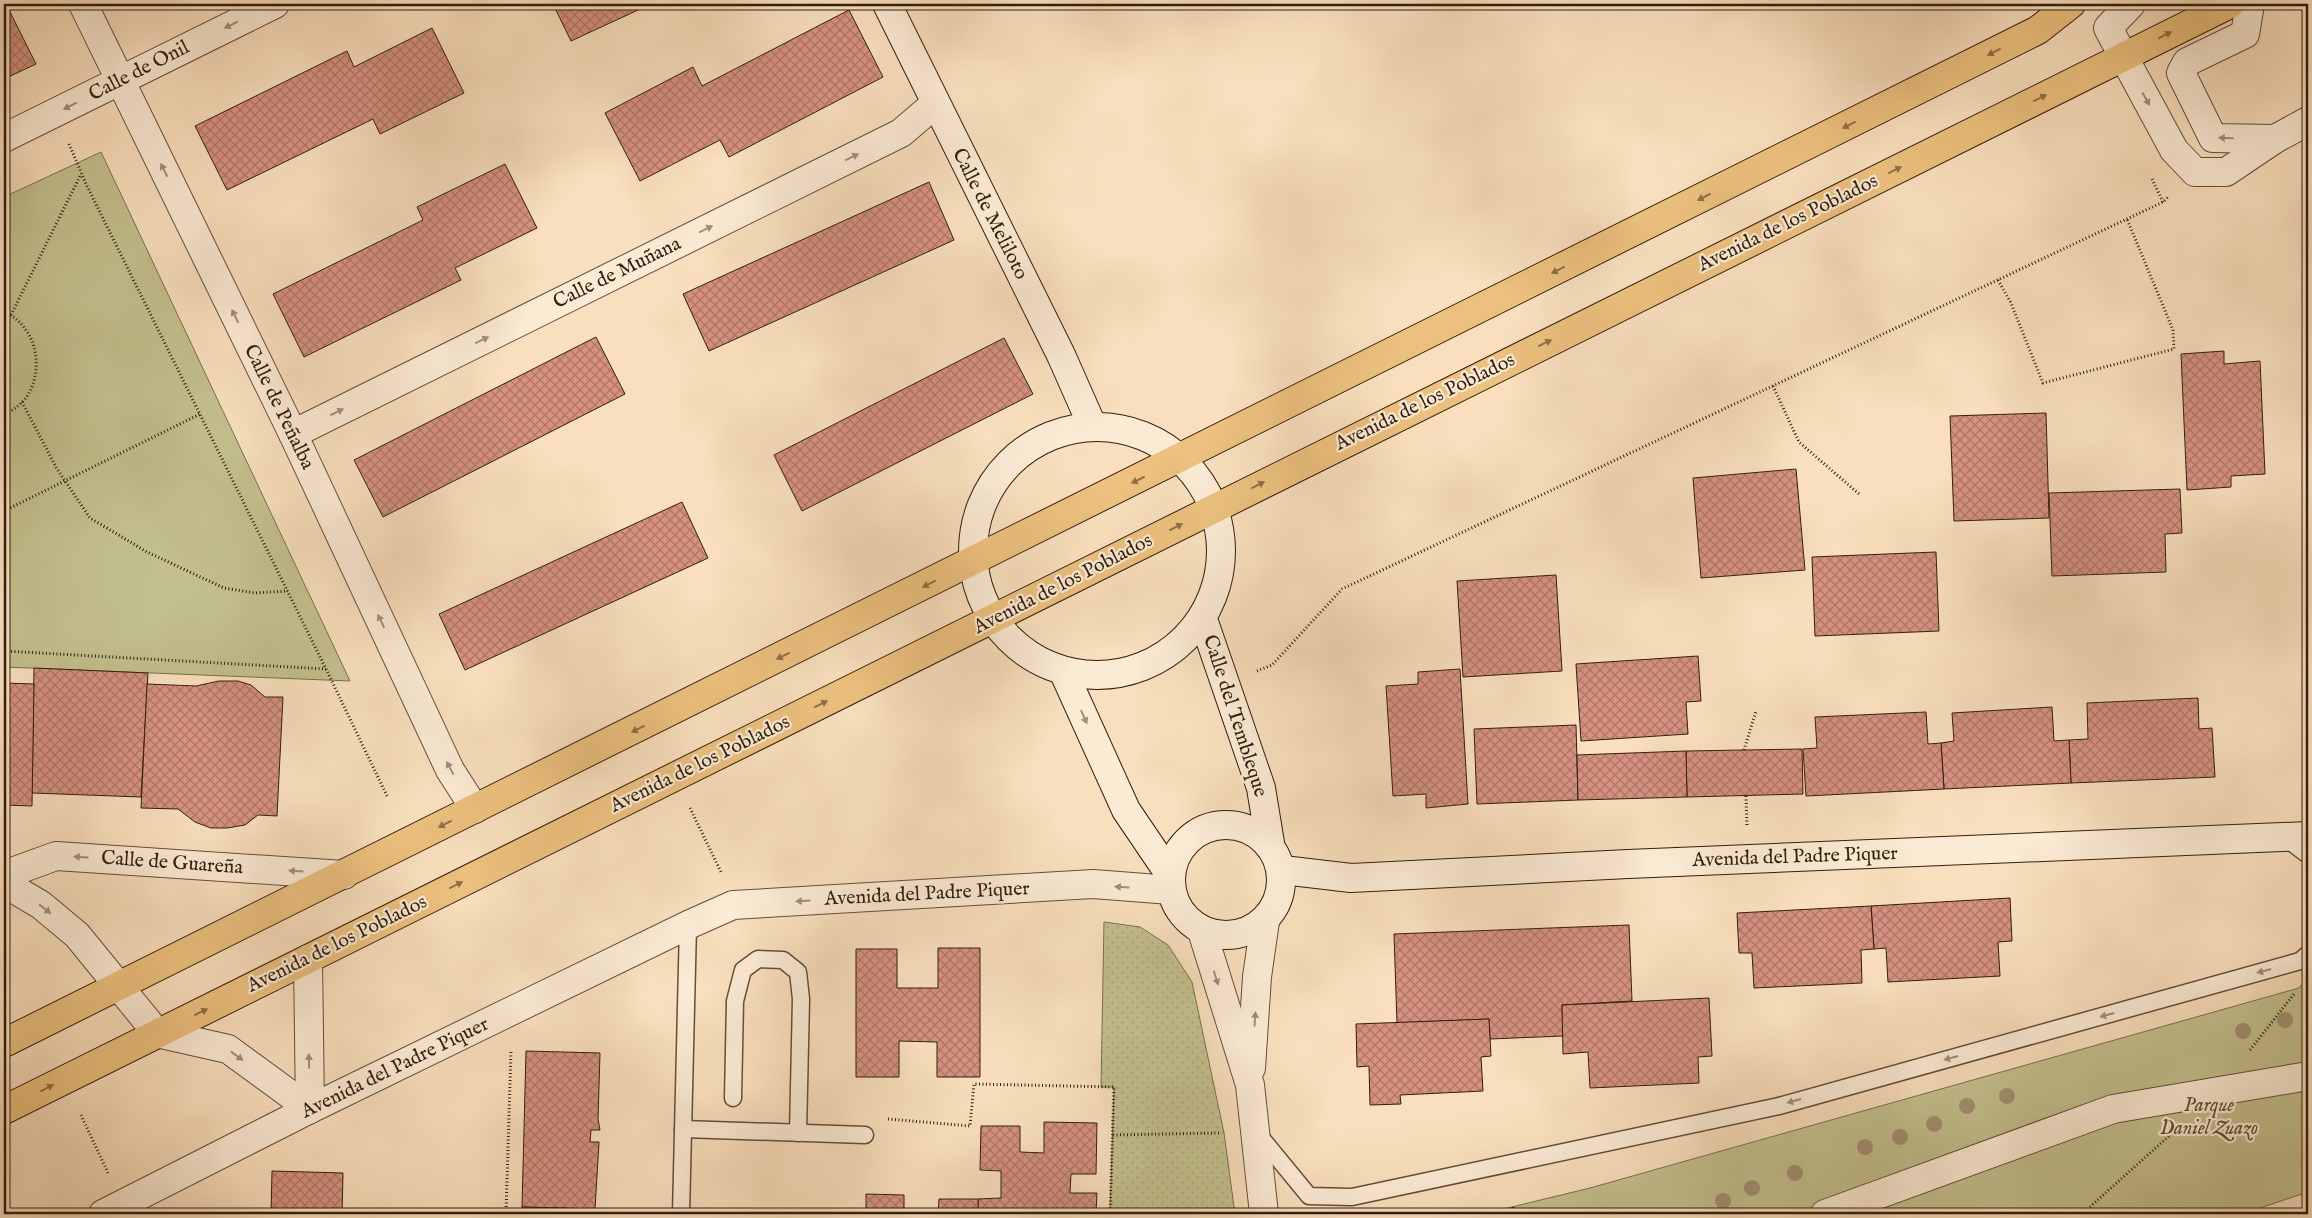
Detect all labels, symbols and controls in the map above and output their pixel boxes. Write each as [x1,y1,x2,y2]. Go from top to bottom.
one-way arrow [224,22,238,30]
one-way arrow [2158,31,2173,40]
street label: Calle de Onil [84,35,194,107]
one-way arrow [1987,48,2002,56]
one-way arrow [2141,92,2150,106]
one-way arrow [2033,93,2047,101]
one-way arrow [63,102,77,110]
one-way arrow [1842,121,1856,129]
one-way arrow [2218,134,2234,142]
street label: Calle de Meliloto [946,144,1034,284]
one-way arrow [845,153,859,161]
one-way arrow [160,163,168,177]
one-way arrow [1887,166,1902,174]
street label: Avenida de los Poblados [1693,168,1882,278]
one-way arrow [1696,193,1711,201]
one-way arrow [699,225,713,233]
street label: Calle de Muñana [549,231,685,315]
one-way arrow [1551,266,1565,274]
one-way arrow [231,309,239,323]
one-way arrow [475,336,489,344]
one-way arrow [1538,339,1552,347]
street label: Calle de Peñalba [238,340,320,474]
street label: Avenida de los Poblados [1330,347,1519,457]
one-way arrow [330,408,344,416]
one-way arrow [1131,476,1145,484]
one-way arrow [1251,481,1266,489]
one-way arrow [1169,523,1184,531]
street label: Avenida de los Poblados [968,528,1157,640]
one-way arrow [921,580,936,588]
one-way arrow [376,614,384,628]
street label: Calle del Tembleque [1197,632,1273,800]
one-way arrow [776,652,790,660]
one-way arrow [814,700,829,709]
street label: Avenida de los Poblados [605,709,794,819]
one-way arrow [1081,710,1089,724]
one-way arrow [630,724,645,733]
one-way arrow [446,760,454,775]
one-way arrow [438,820,452,828]
street label: Avenida del Padre Piquer [1691,841,1899,873]
street label: Calle de Guareña [100,846,244,880]
one-way arrow [73,853,89,861]
one-way arrow [287,867,303,875]
street label: Avenida del Padre Piquer [823,876,1031,912]
one-way arrow [449,881,463,889]
one-way arrow [1114,882,1130,890]
street label: Avenida de los Poblados [242,889,431,999]
one-way arrow [794,897,810,905]
one-way arrow [38,904,52,914]
one-way arrow [2257,968,2272,976]
one-way arrow [1213,970,1221,985]
one-way arrow [194,1008,208,1016]
street label: Avenida del Padre Piquer [296,1011,493,1125]
one-way arrow [1251,1011,1259,1027]
one-way arrow [2100,1011,2115,1019]
one-way arrow [230,1050,243,1061]
one-way arrow [305,1052,313,1068]
one-way arrow [1943,1054,1958,1062]
one-way arrow [40,1084,55,1092]
park label: Parque Daniel Zuazo [2160,1093,2258,1142]
one-way arrow [1787,1098,1802,1106]

